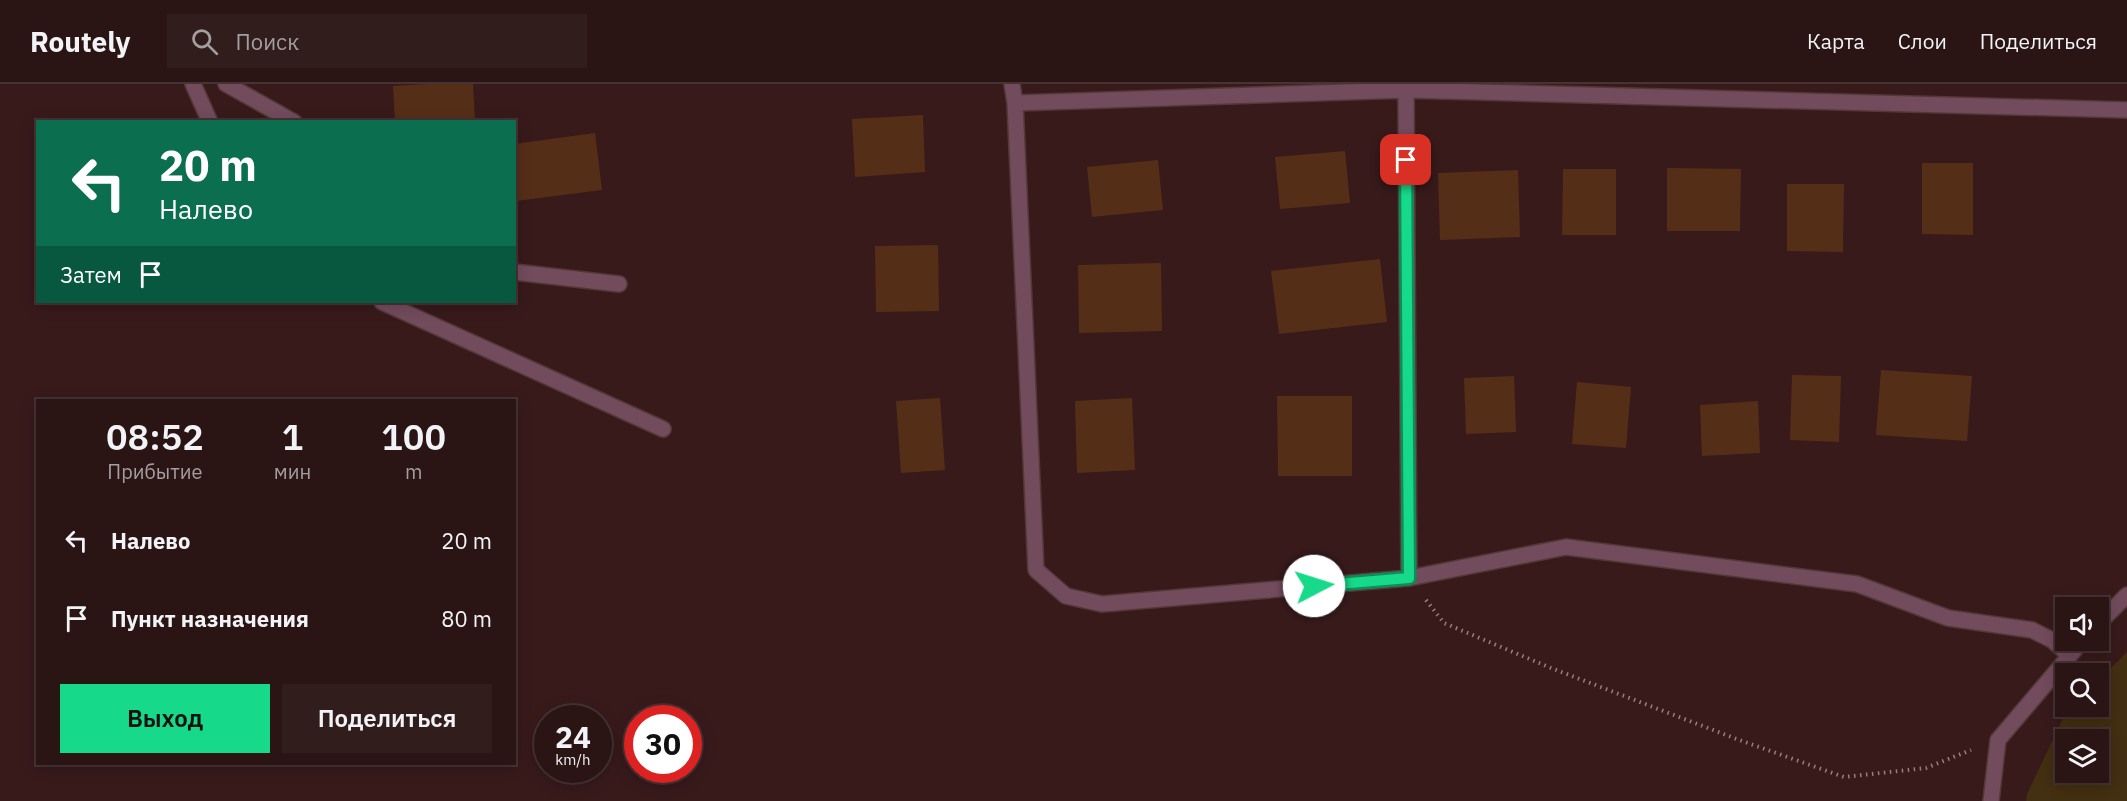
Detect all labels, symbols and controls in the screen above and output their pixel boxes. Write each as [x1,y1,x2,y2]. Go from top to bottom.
search box [167,14,587,68]
text: Routely [30,23,131,60]
icon: search [188,25,221,58]
text: Поиск [236,27,299,56]
text: Карта [1807,27,1865,55]
text: Слои [1898,27,1947,55]
text: Поделиться [1980,27,2097,55]
pin [1380,134,1431,185]
text: 20 m [159,138,257,193]
icon: arrive [1389,143,1422,176]
icon: left [60,144,138,222]
text: Налево [159,191,253,226]
icon: arrive [134,258,167,291]
text: Затем [60,260,122,289]
text: 08:52 [106,413,204,460]
text: 1 [282,413,303,460]
text: 100 [381,413,446,460]
text: Прибытие [107,458,202,485]
text: мин [274,458,311,485]
text: m [405,458,422,485]
icon: left [60,524,93,557]
text: Налево [111,526,190,555]
text: 20 m [441,526,492,555]
position arrow [1282,554,1346,618]
map controls [2055,597,2109,783]
button: sound [2055,597,2109,651]
icon: arrive [60,602,93,635]
text: Пункт назначения [111,604,309,633]
text: 80 m [441,604,492,633]
button: search [2055,663,2109,717]
button: Выход [60,684,270,753]
button: Поделиться [282,684,492,753]
speed limit sign: 30 [624,705,702,783]
text: 24 [555,717,591,756]
button: layers [2055,729,2109,783]
text: km/h [555,750,591,769]

